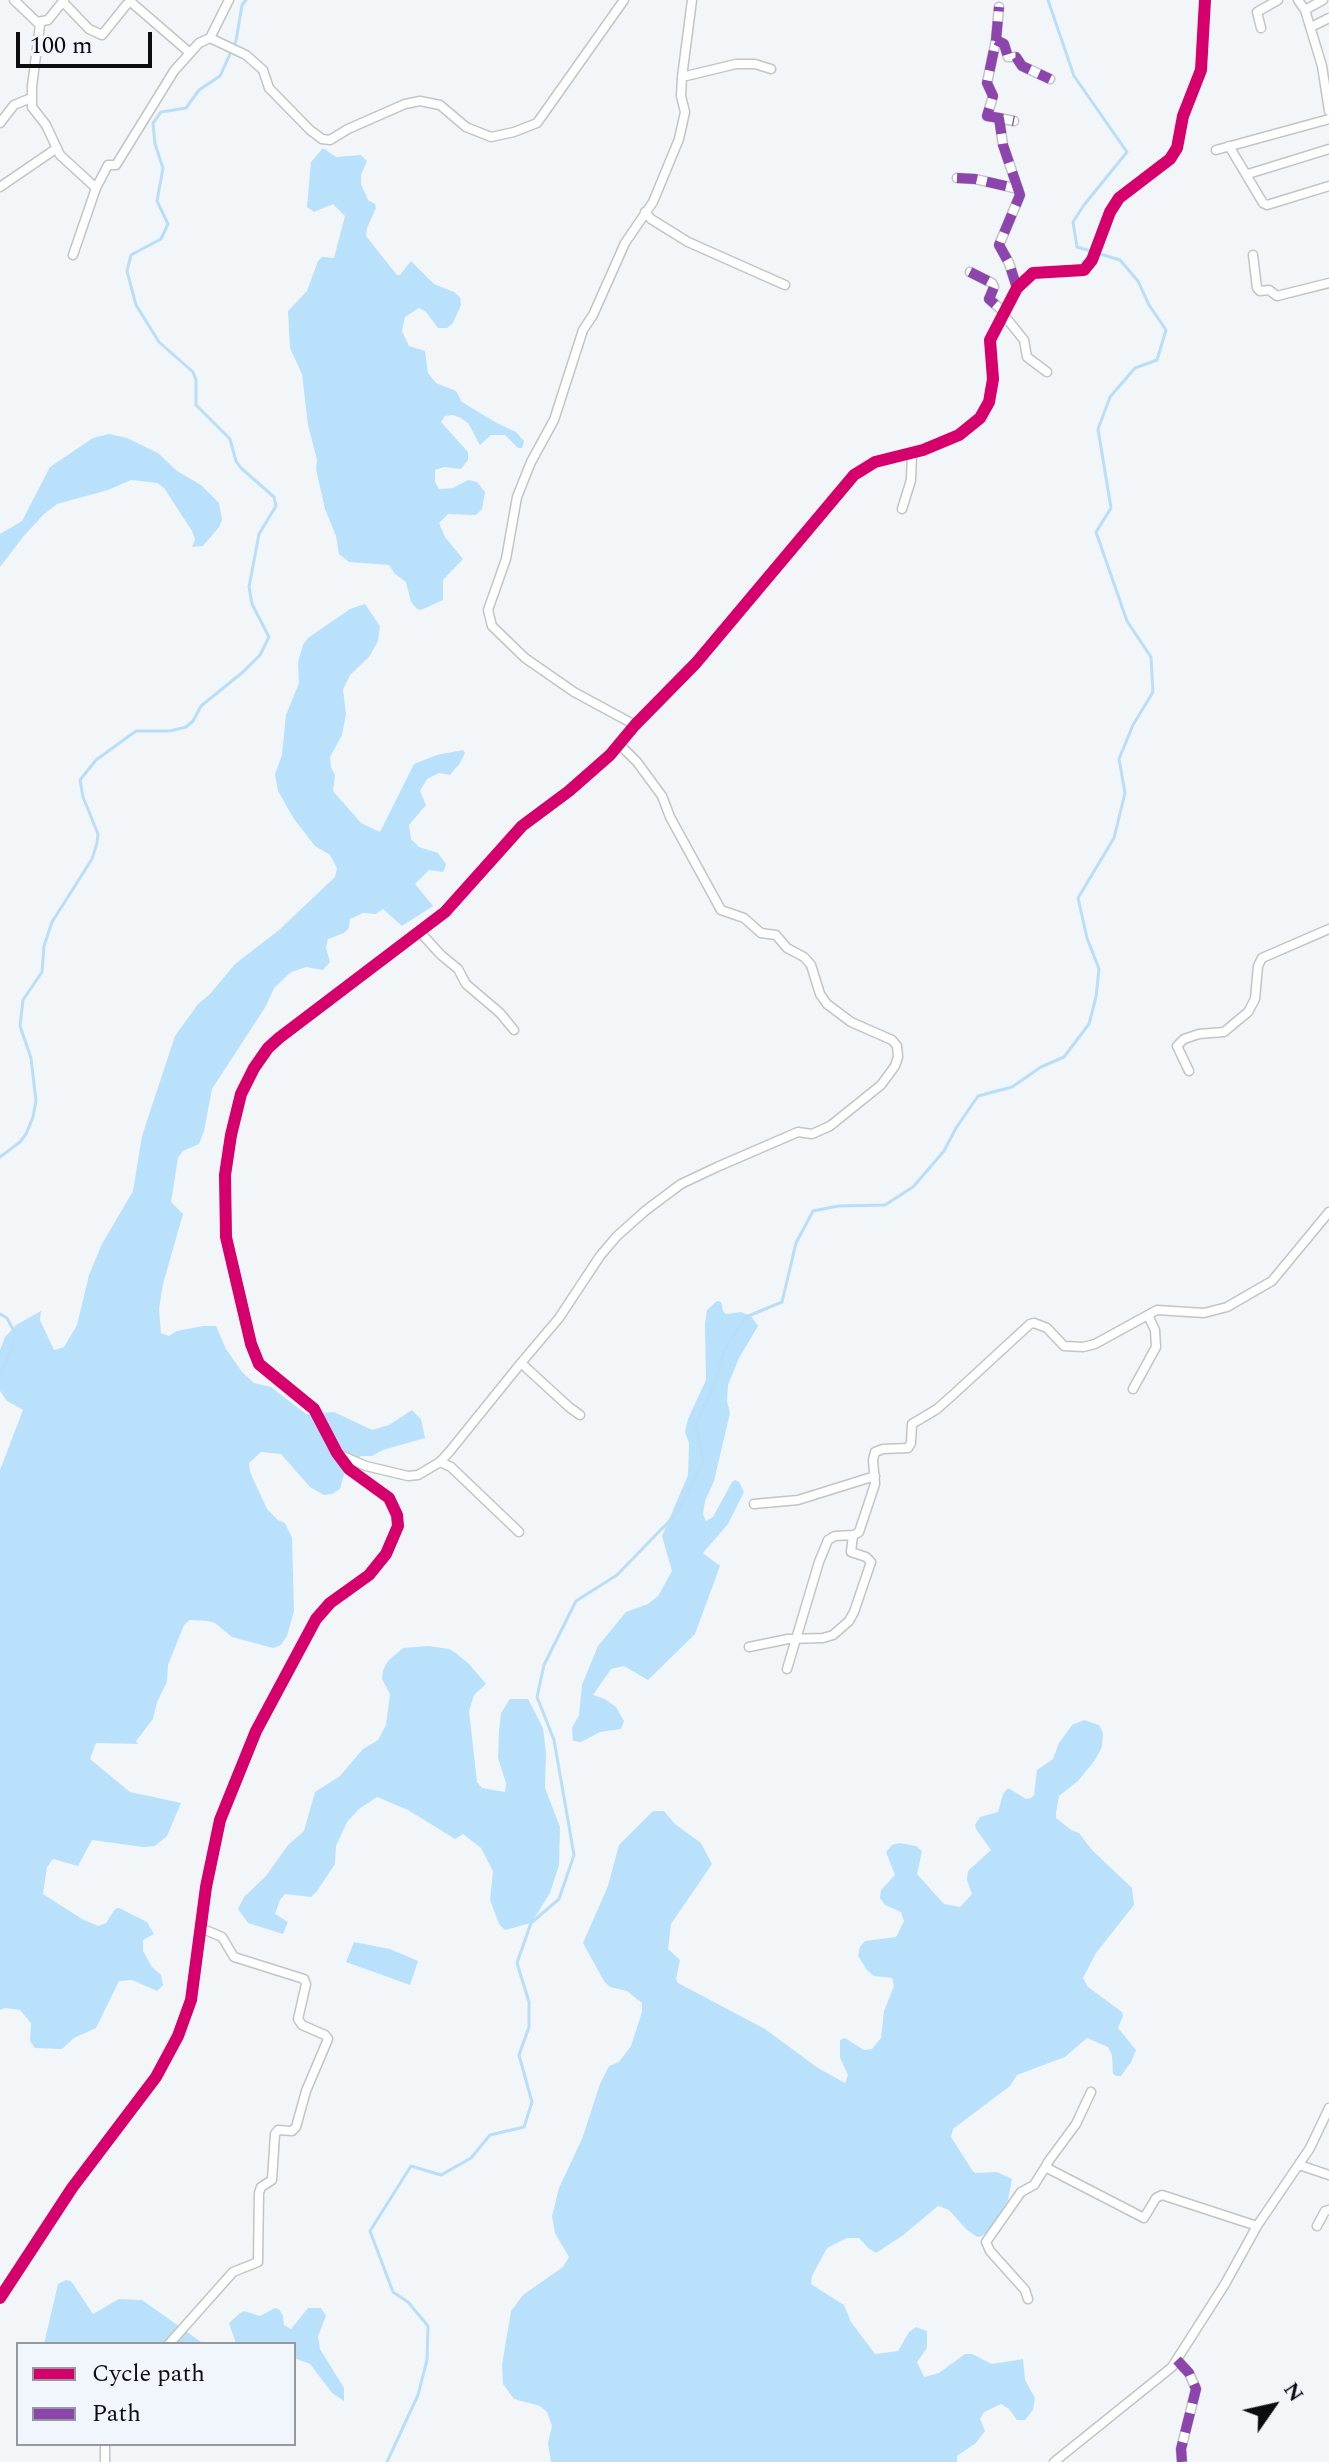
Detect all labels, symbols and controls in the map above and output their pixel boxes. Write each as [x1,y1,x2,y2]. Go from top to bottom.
scale bar [20,16,156,66]
text: 100 m [30,28,93,64]
legend [16,2342,296,2446]
text: Cycle path [92,2356,205,2392]
north arrow [1233,2366,1313,2446]
text: N [1275,2376,1312,2409]
text: Path [92,2396,141,2432]

